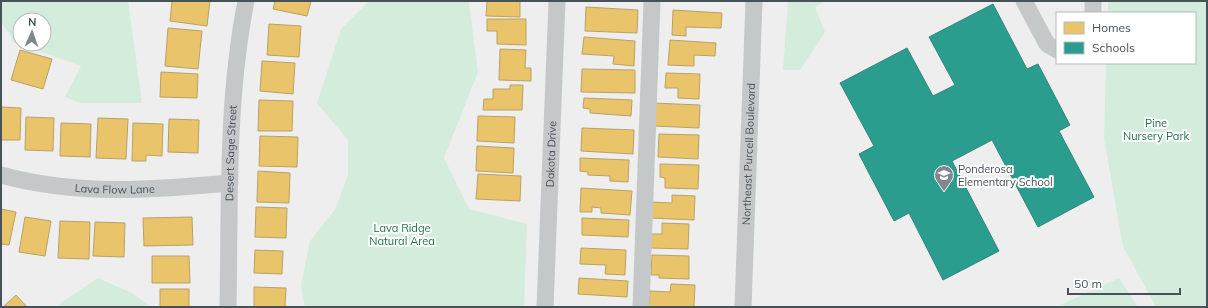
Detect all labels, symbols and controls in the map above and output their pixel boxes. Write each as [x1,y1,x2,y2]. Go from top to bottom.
north arrow [12,12,52,52]
legend [1056,12,1196,64]
text: N [28,15,37,29]
text: Homes [1092,20,1131,35]
text: Schools [1092,40,1135,55]
street label: Northeast Purcell Boulevard [739,83,758,225]
street label: Desert Sage Street [222,104,240,201]
park label: Pine Nursery Park [1123,116,1189,143]
street label: Dakota Drive [543,121,559,188]
place label: Ponderosa Elementary School [958,162,1053,189]
school or university icon: Ponderosa Elementary School [933,164,955,192]
street label: Lava Flow Lane [74,181,155,197]
park label: Lava Ridge Natural Area [369,221,435,248]
scale bar [1068,270,1180,296]
text: 50 m [1074,276,1102,291]

